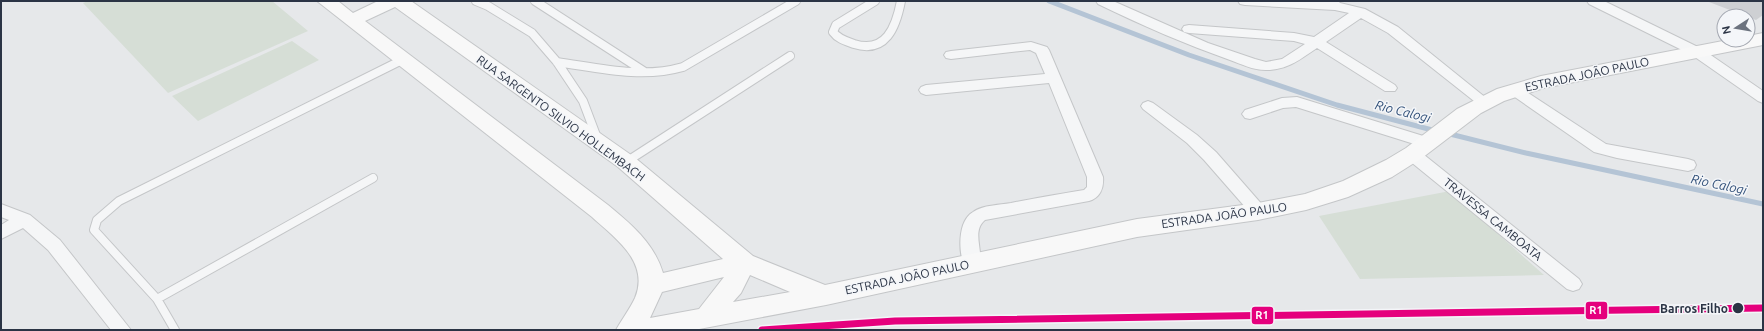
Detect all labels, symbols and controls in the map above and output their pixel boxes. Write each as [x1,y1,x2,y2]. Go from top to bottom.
north arrow [1716,8,1756,48]
text: N [1719,25,1733,35]
street label: RUA SARGENTO SILVIO HOLLEMBACH [474,53,648,183]
street label: ESTRADA JOÃO PAULO [1524,54,1650,94]
water label: Rio Calogi [1374,97,1433,125]
water label: Rio Calogi [1690,171,1749,197]
street label: TRAVESSA CAMBOATA [1441,175,1545,263]
street label: ESTRADA JOÃO PAULO [1160,200,1288,230]
street label: ESTRADA JOÃO PAULO [844,257,970,297]
line badge: R1 [1585,301,1608,320]
marker: Barros Filho [1731,301,1745,315]
place label: Barros Filho [1660,302,1728,315]
text: R1 [1589,304,1603,316]
line badge: R1 [1251,306,1274,325]
text: R1 [1255,309,1269,321]

